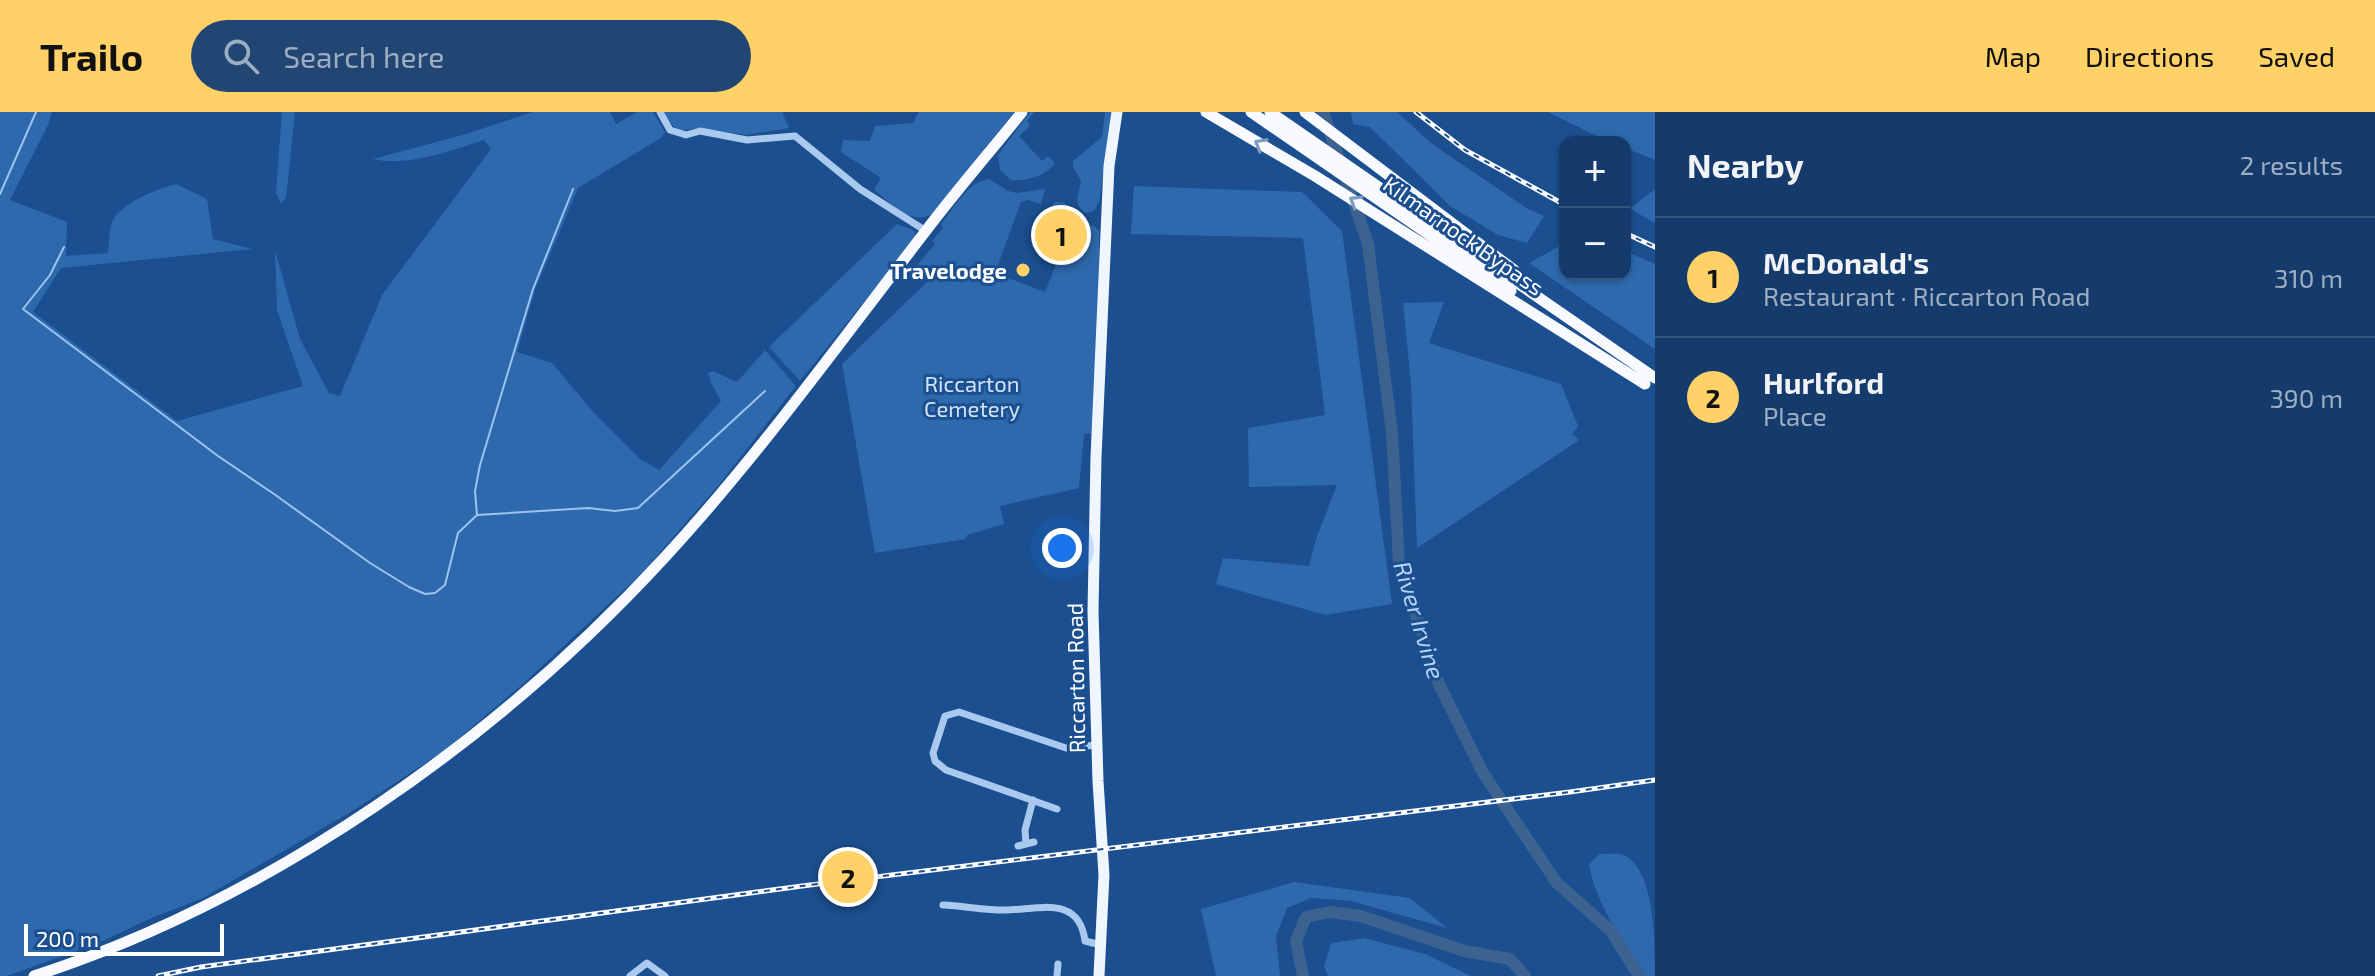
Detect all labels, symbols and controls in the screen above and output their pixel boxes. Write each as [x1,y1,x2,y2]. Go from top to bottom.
search box [191,20,751,92]
text: Trailo [40,33,143,79]
icon: search [219,34,263,78]
text: Search here [283,38,444,74]
text: Map [1985,39,2041,73]
text: Directions [2085,39,2214,73]
text: Saved [2258,39,2335,73]
map controls [1559,136,1631,280]
button: + [1559,136,1631,208]
one-way arrow [1254,138,1269,154]
text: Nearby [1687,144,1804,185]
text: 2 results [2240,149,2343,180]
street label: Kilmarnock Bypass [1379,170,1549,300]
one-way arrow [1350,196,1364,211]
pin: 1 [1035,205,1087,265]
button: − [1559,208,1631,280]
text: McDonald's [1763,244,1929,280]
place label: Travelodge [891,257,1007,283]
marker: Travelodge [1014,261,1032,279]
text: 1 [1707,262,1719,293]
text: 310 m [2274,262,2343,293]
text: Restaurant · Riccarton Road [1763,280,2090,311]
text: Hurlford [1763,364,1884,400]
park label: Riccarton Cemetery [924,370,1020,421]
text: 2 [1705,382,1721,413]
text: 390 m [2269,382,2343,413]
text: Place [1763,400,1827,431]
your location [1042,528,1082,568]
water label: River Irvine [1388,557,1452,683]
street label: Riccarton Road [1061,603,1089,753]
pin: 2 [822,847,874,907]
scale bar [24,920,224,956]
text: 200 m [36,925,99,951]

